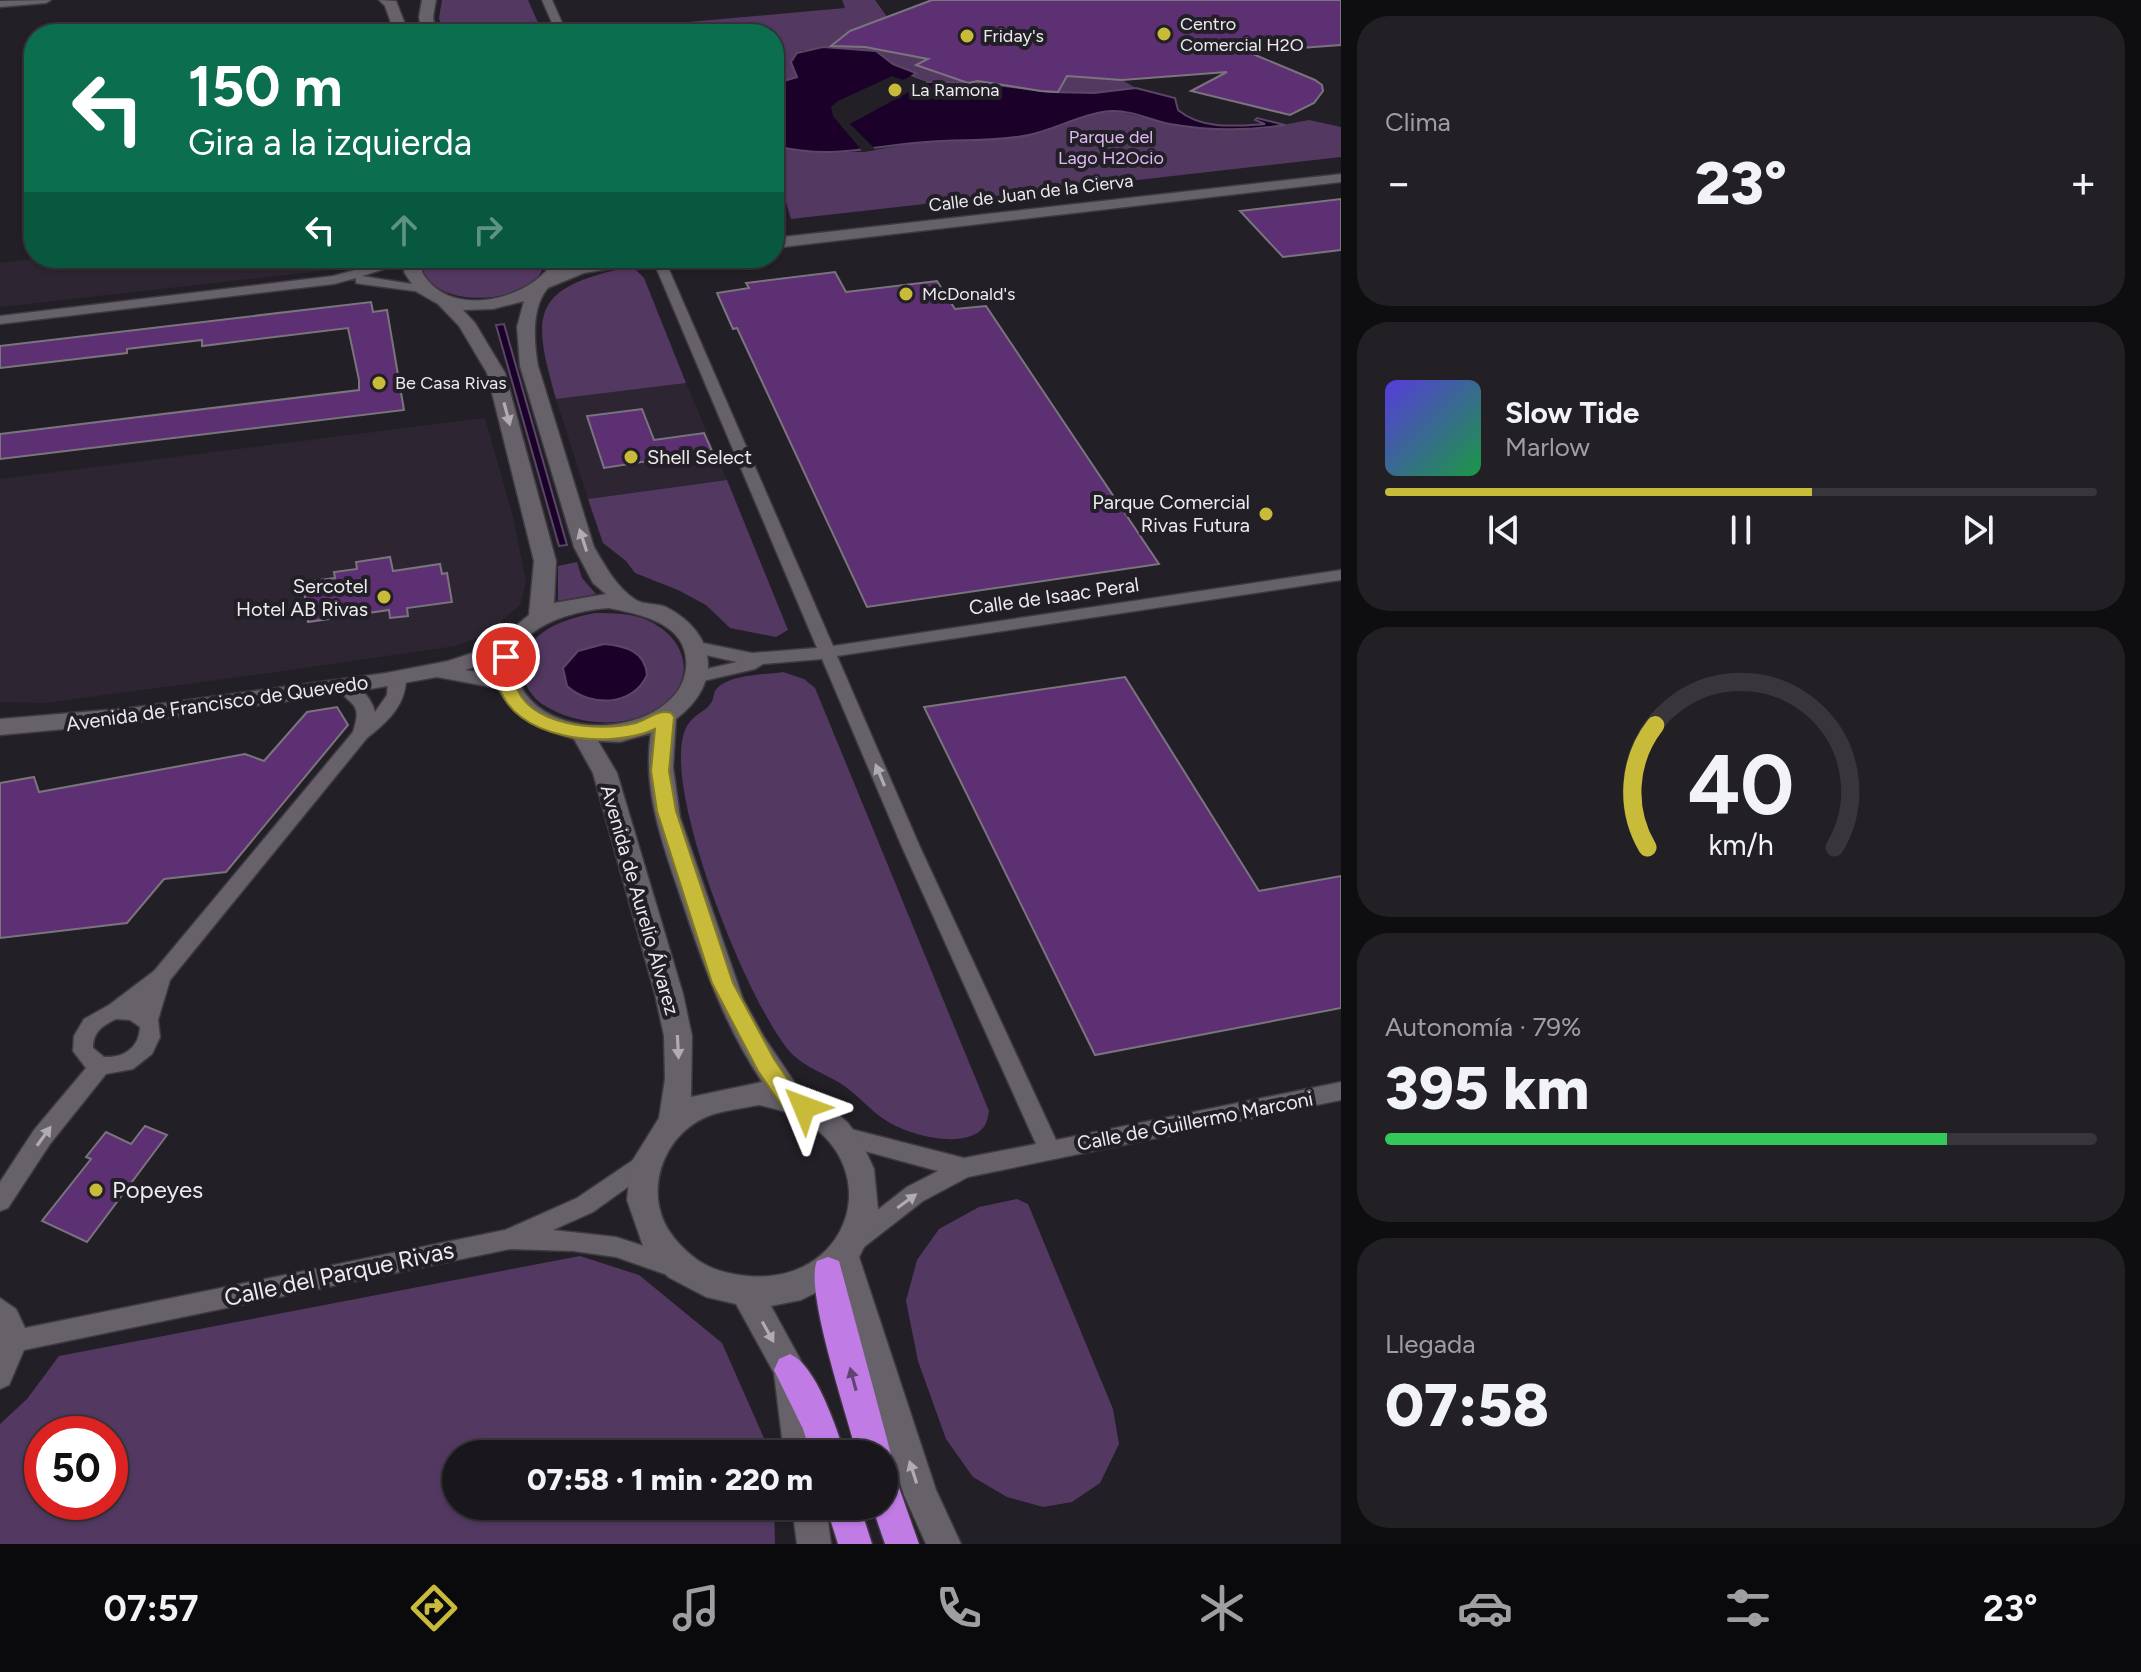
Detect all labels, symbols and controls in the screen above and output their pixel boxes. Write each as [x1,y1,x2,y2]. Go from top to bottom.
place label: Centro Comercial H2O [1180,13,1304,56]
place label: Friday's [983,25,1044,47]
marker: Centro Comercial H2O [1155,25,1173,43]
marker: Friday's [958,27,976,45]
text: 150 m [188,53,343,120]
icon: left [56,56,160,160]
place label: La Ramona [911,79,999,101]
marker: La Ramona [886,81,904,99]
text: Clima [1385,106,1451,138]
text: Gira a la izquierda [188,121,472,164]
park label: Parque del Lago H2Ocio [1058,126,1164,169]
text: 23° [1695,147,1787,219]
text: − [1385,156,1412,209]
text: + [2070,156,2097,209]
street label: Calle de Juan de la Cierva [927,170,1135,216]
icon: left [298,208,342,252]
icon: ahead [382,208,426,252]
icon: right [466,208,510,252]
place label: McDonald's [922,283,1016,305]
marker: McDonald's [897,285,915,303]
place label: Be Casa Rivas [395,372,507,394]
marker: Be Casa Rivas [370,374,388,392]
text: Slow Tide [1505,394,1639,431]
one-way arrow [501,403,514,427]
text: Marlow [1505,431,1590,463]
place label: Shell Select [647,445,752,469]
marker: Shell Select [622,448,640,466]
place label: Parque Comercial Rivas Futura [1092,490,1250,537]
marker: Parque Comercial Rivas Futura [1257,505,1275,523]
icon: previous [1482,508,1526,552]
icon: pause [1719,508,1763,552]
icon: next [1956,508,2000,552]
one-way arrow [576,528,588,552]
street label: Calle de Isaac Peral [967,572,1141,620]
place label: Sercotel Hotel AB Rivas [236,574,368,621]
marker: Sercotel Hotel AB Rivas [375,588,393,606]
pin [472,623,540,691]
icon: arrive [484,635,528,679]
street label: Avenida de Francisco de Quevedo [64,670,370,736]
text: 40 [1688,735,1794,835]
one-way arrow [874,763,887,787]
street label: Avenida de Aurelio Álvarez [596,782,684,1018]
text: km/h [1708,828,1774,862]
text: Autonomía · 79% [1385,1011,1582,1043]
one-way arrow [672,1035,685,1060]
text: 395 km [1385,1052,1589,1124]
position arrow [762,1065,846,1149]
street label: Calle de Guillermo Marconi [1075,1086,1315,1156]
one-way arrow [35,1126,51,1147]
place label: Popeyes [112,1175,203,1204]
marker: Popeyes [87,1181,105,1199]
one-way arrow [896,1194,917,1209]
street label: Calle del Parque Rivas [221,1235,456,1312]
one-way arrow [761,1321,775,1343]
text: Llegada [1385,1328,1475,1360]
one-way arrow [846,1366,859,1390]
text: 07:58 [1385,1369,1549,1441]
speed limit sign: 50 [24,1416,128,1520]
one-way arrow [907,1460,919,1484]
text: 07:58 · 1 min · 220 m [527,1461,813,1498]
icon: directions [406,1580,462,1636]
icon: music [668,1580,724,1636]
icon: phone [931,1580,987,1636]
icon: climate [1194,1580,1250,1636]
icon: car [1457,1580,1513,1636]
icon: filters [1720,1580,1776,1636]
text: 07:57 [103,1587,199,1630]
text: 23° [1983,1587,2038,1630]

